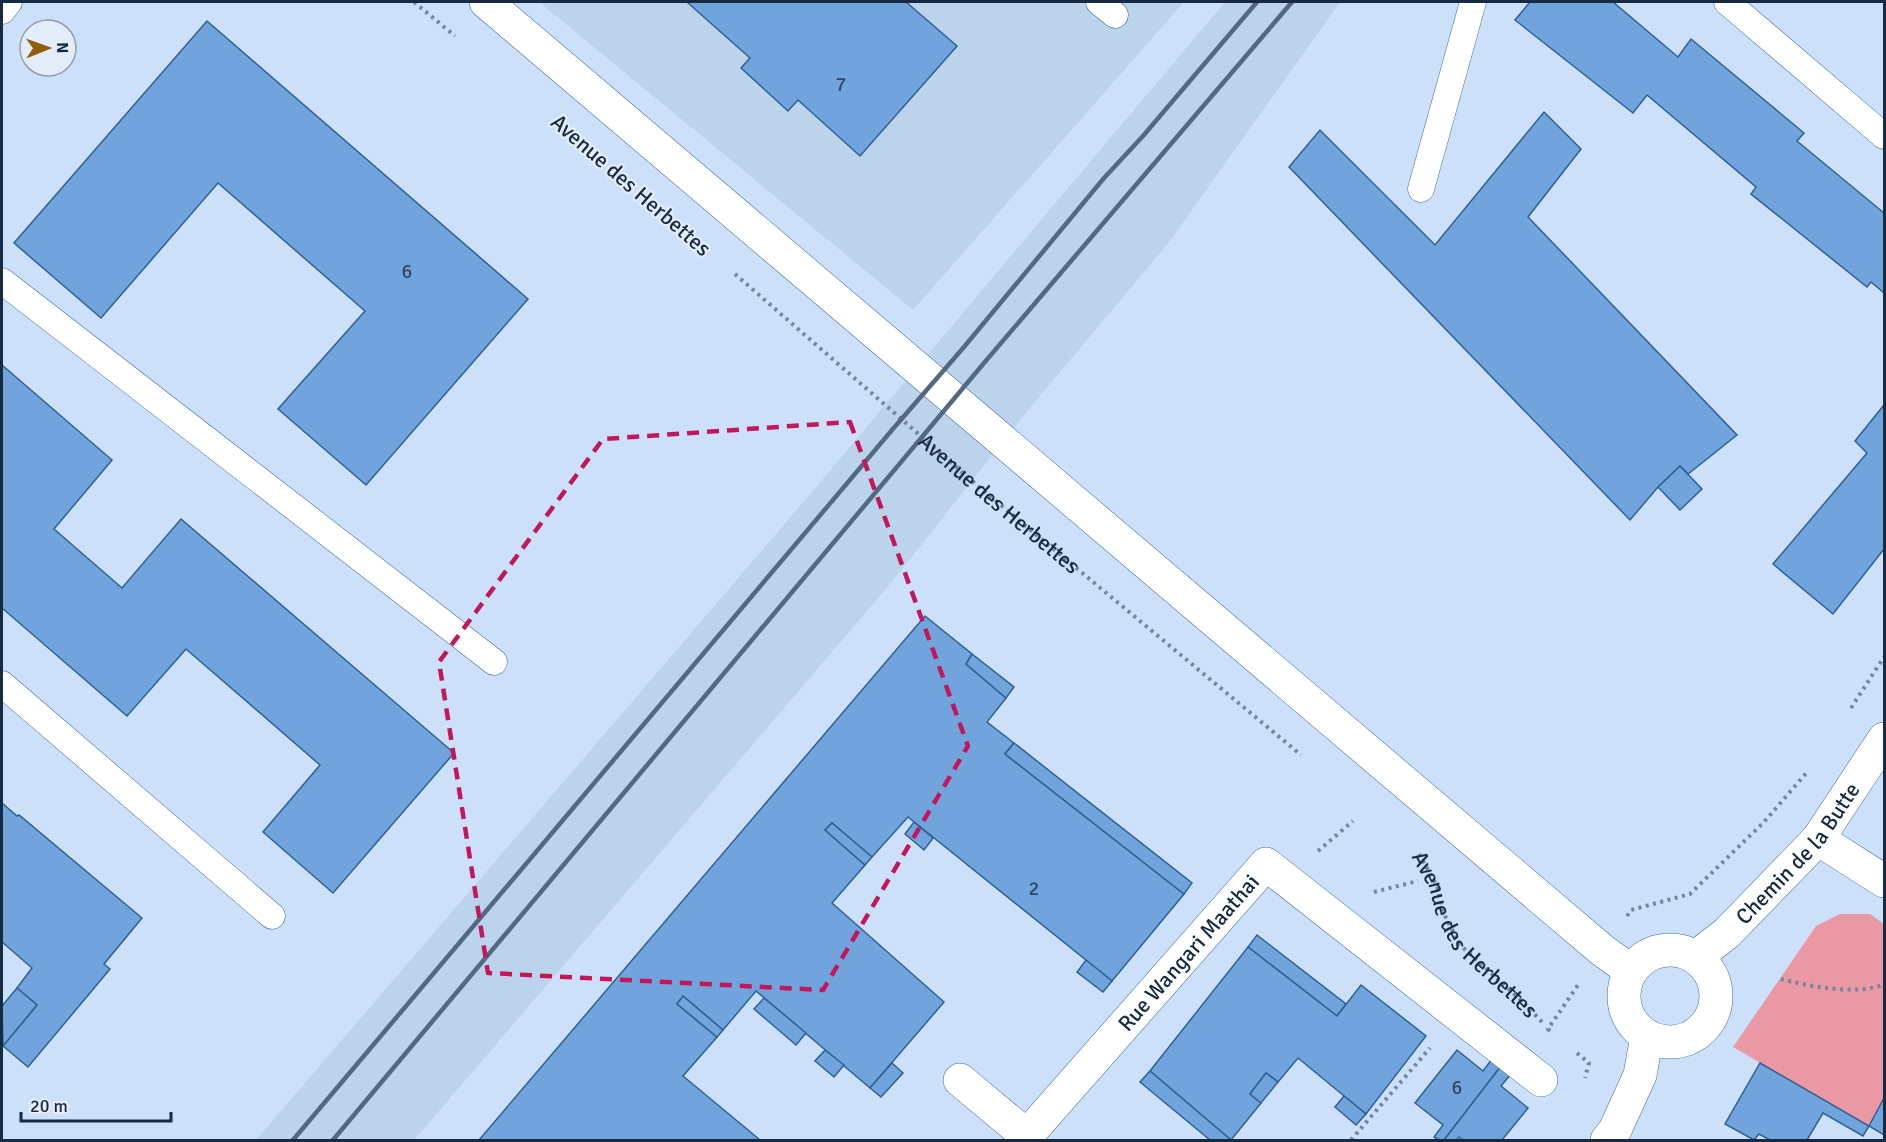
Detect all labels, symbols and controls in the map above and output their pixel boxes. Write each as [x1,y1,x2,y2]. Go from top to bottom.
north arrow [18,18,78,78]
text: N [52,42,72,53]
house number: 7 [836,72,846,97]
street label: Avenue des Herbettes [545,108,717,262]
house number: 6 [402,259,412,284]
street label: Avenue des Herbettes [913,427,1086,579]
street label: Chemin de la Butte [1730,777,1865,930]
street label: Avenue des Herbettes [1406,846,1544,1023]
street label: Rue Wangari Maathai [1112,868,1265,1037]
house number: 2 [1029,876,1039,901]
house number: 6 [1452,1075,1462,1100]
scale bar [21,1085,171,1123]
text: 20 m [30,1095,68,1117]

